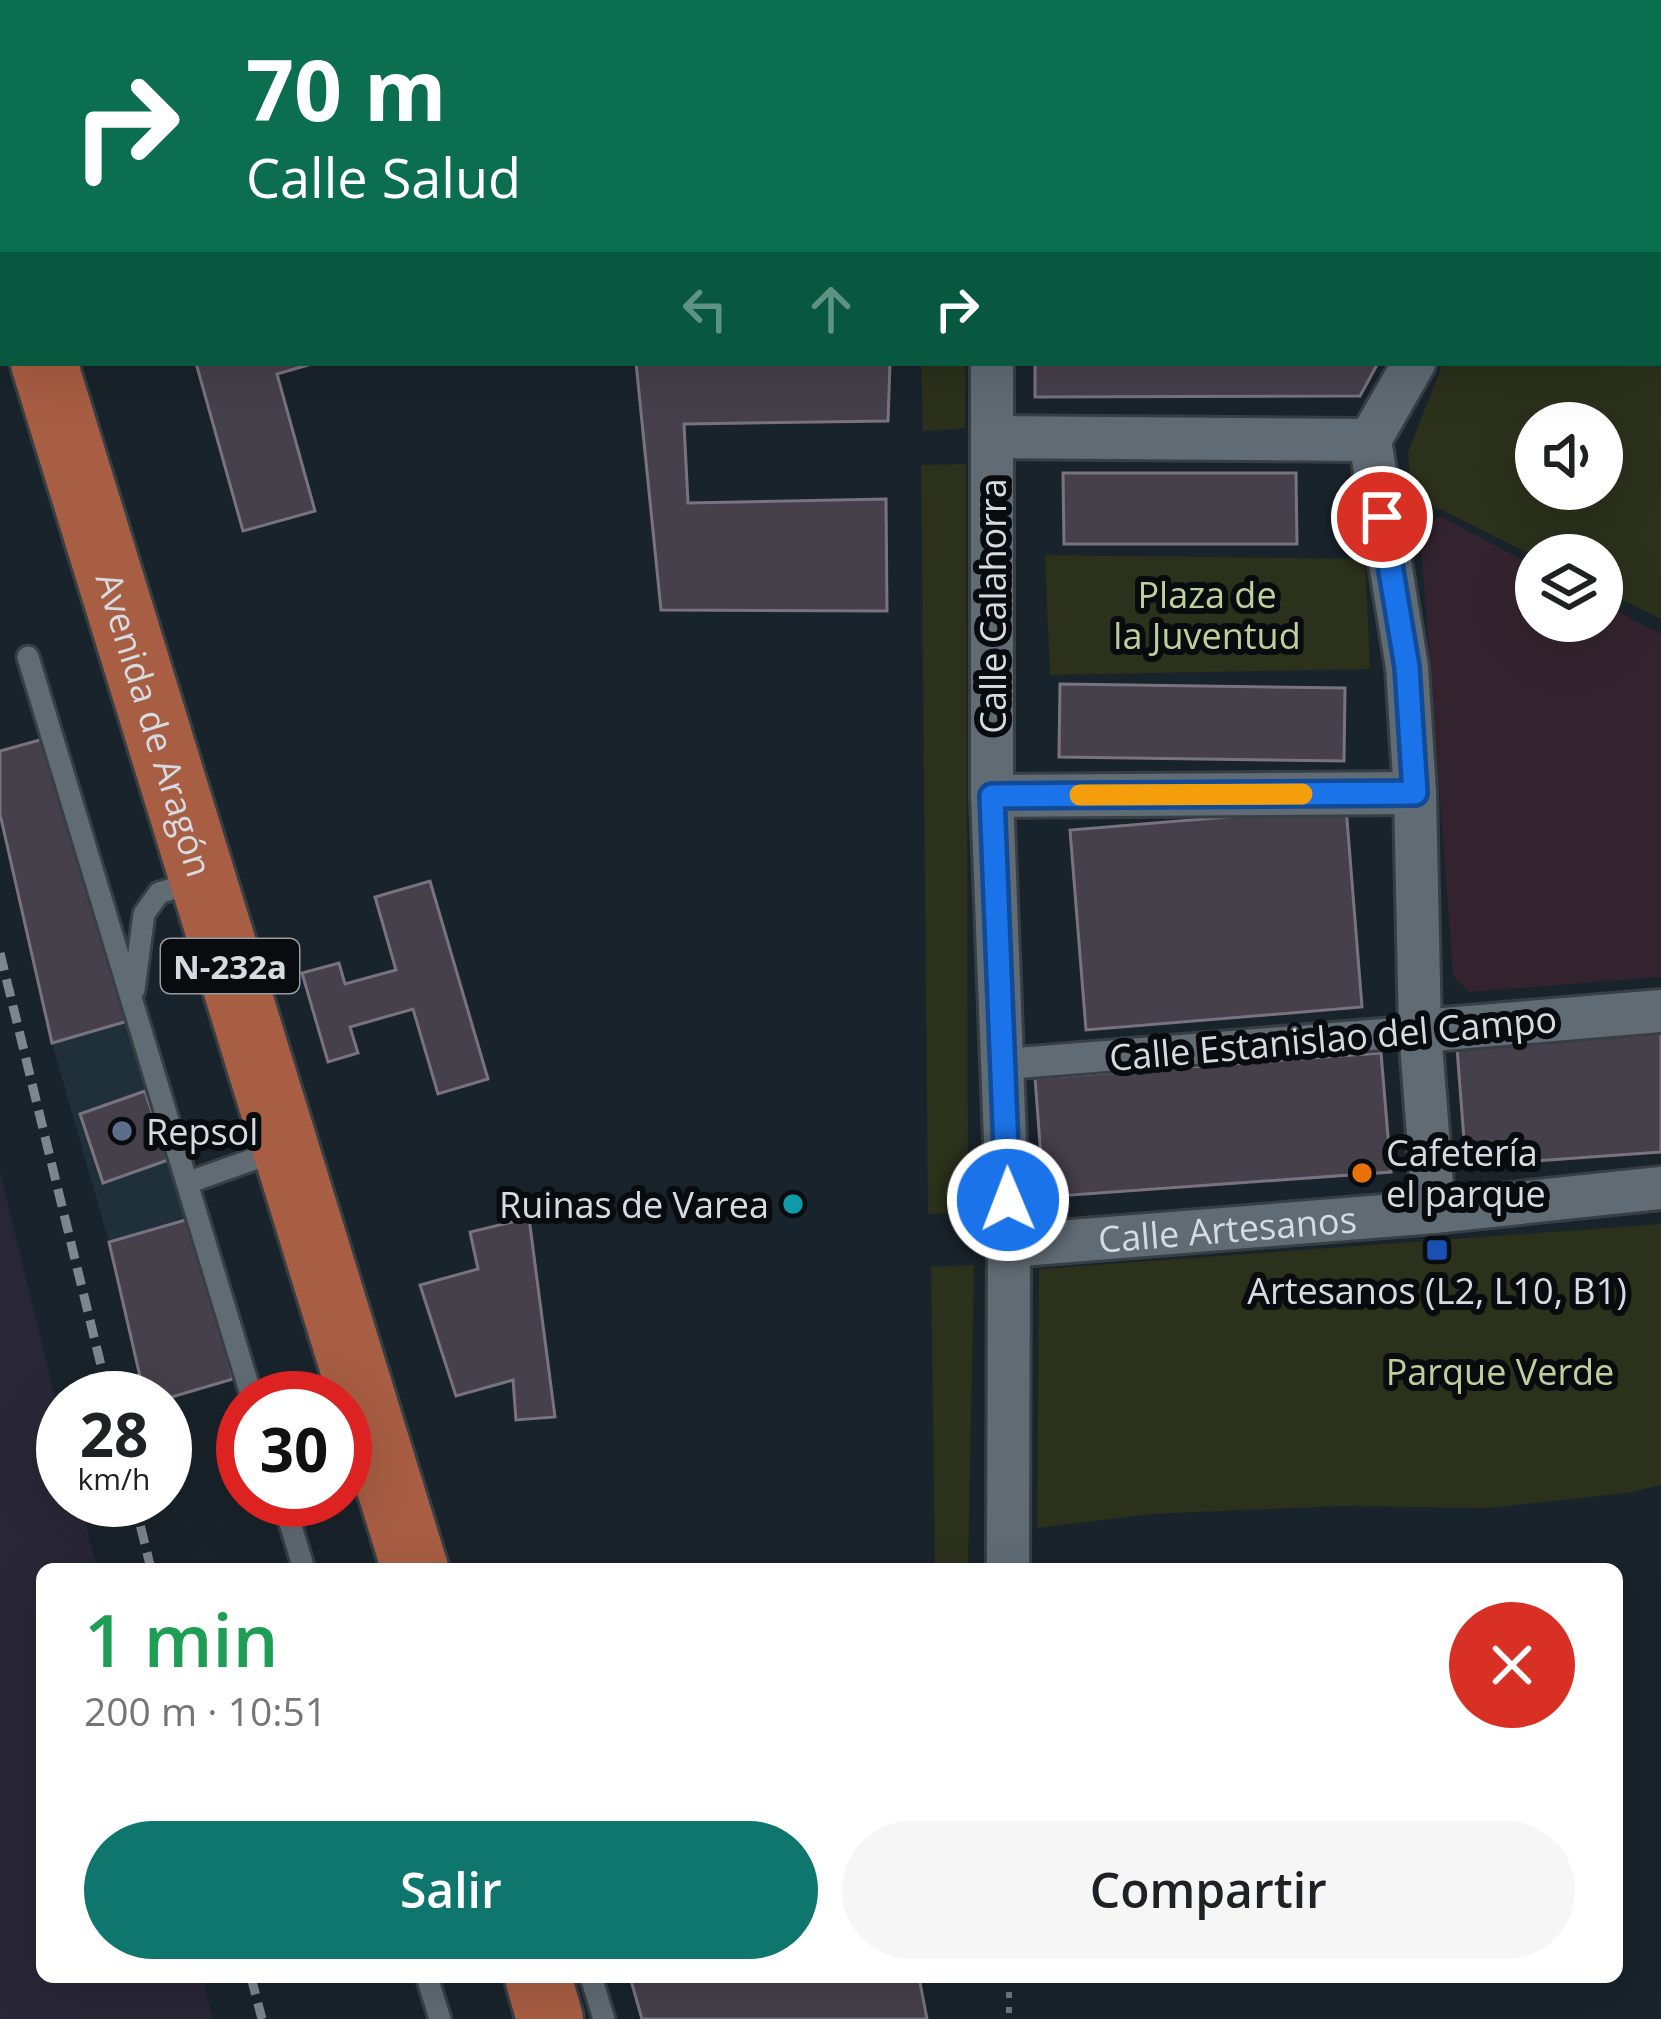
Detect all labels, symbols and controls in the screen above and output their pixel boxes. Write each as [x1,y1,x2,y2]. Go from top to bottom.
text: 70 m [246,31,446,146]
icon: right [48,48,204,204]
text: Calle Salud [246,140,521,214]
icon: left [672,276,738,342]
icon: ahead [798,276,864,342]
icon: right [924,276,990,342]
map controls [1515,402,1623,642]
button: sound [1515,402,1623,510]
pin [1331,466,1433,568]
street label: Calle Calahorra [968,478,1017,734]
icon: arrive [1349,484,1415,550]
button: layers [1515,534,1623,642]
street label: Avenida de Aragón [85,566,225,882]
park label: Plaza de la Juventud [1113,570,1301,660]
road number: N-232a [161,939,299,993]
street label: Calle Estanislao del Campo [1107,994,1559,1082]
place label: Repsol [146,1107,258,1156]
marker: Repsol [109,1118,135,1144]
place label: Cafetería el parque [1386,1128,1546,1218]
position arrow [945,1137,1071,1263]
marker: Cafetería el parque [1349,1160,1375,1186]
place label: Ruinas de Varea [499,1180,769,1229]
marker: Ruinas de Varea [780,1191,806,1217]
street label: Calle Artesanos [1096,1194,1358,1263]
marker: Artesanos (L2, L10, B1) [1424,1237,1450,1263]
place label: Artesanos (L2, L10, B1) [1247,1266,1627,1315]
park label: Parque Verde [1386,1347,1614,1396]
speed limit sign: 30 [216,1371,372,1527]
text: 28 [80,1393,148,1475]
text: km/h [78,1458,150,1499]
text: 1 min [84,1590,278,1688]
button: close [1449,1602,1575,1728]
text: 200 m · 10:51 [84,1684,327,1737]
button: Salir [84,1821,818,1959]
button: Compartir [842,1821,1575,1959]

